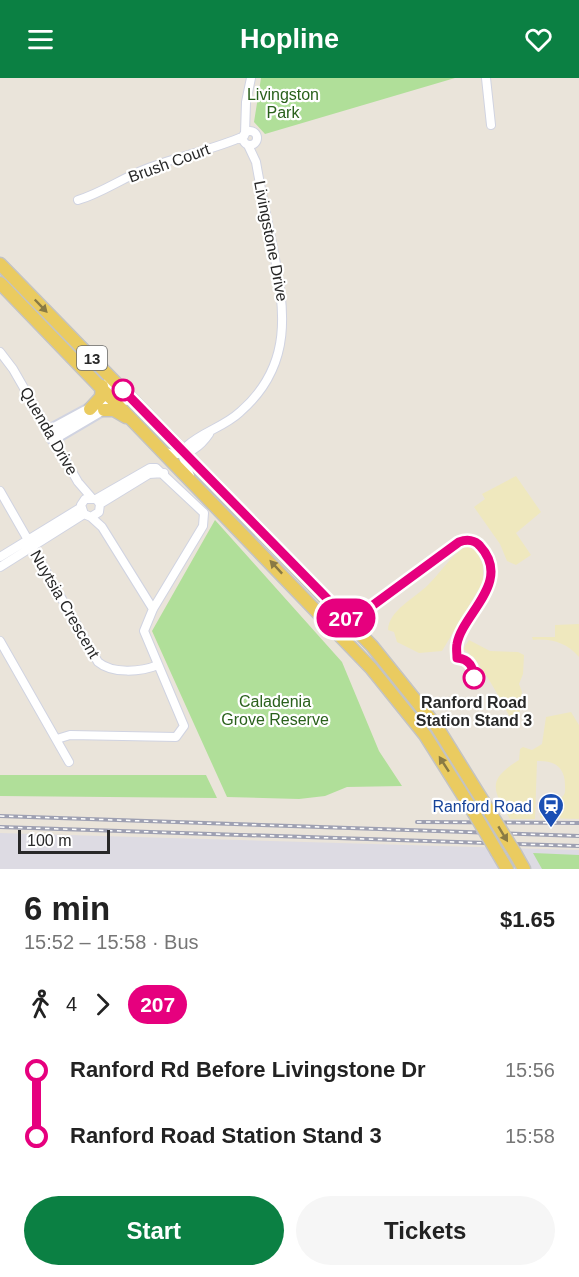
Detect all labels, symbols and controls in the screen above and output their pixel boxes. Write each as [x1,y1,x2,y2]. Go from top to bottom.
icon: menu [24,23,57,56]
icon: heart [522,23,555,56]
text: Hopline [240,24,339,54]
park label: Livingston Park [247,86,319,121]
street label: Brush Court [126,140,213,186]
street label: Livingstone Drive [251,179,291,303]
one-way arrow [34,298,48,313]
road number: 13 [77,346,107,370]
unlabelled marker [112,379,134,401]
street label: Quenda Drive [17,384,81,478]
street label: Nuytsia Crescent [27,547,103,661]
one-way arrow [270,560,283,575]
line badge: 207 [312,598,380,638]
text: 207 [328,607,364,630]
marker: Ranford Road Station Stand 3 [463,667,485,689]
park label: Caladenia Grove Reserve [221,693,329,728]
place label: Ranford Road Station Stand 3 [416,694,532,729]
one-way arrow [438,755,449,772]
station icon: Ranford Road [536,791,566,829]
place label: Ranford Road [432,798,532,815]
one-way arrow [498,825,509,842]
scale bar [18,827,110,854]
text: 100 m [27,832,71,849]
text: 6 min [24,890,110,927]
text: $1.65 [500,907,555,932]
text: 15:52 – 15:58 · Bus [24,931,199,953]
icon: walk [24,988,57,1021]
icon: forward [86,988,119,1021]
text: 4 [66,993,77,1015]
text: 207 [140,993,175,1016]
text: Ranford Rd Before Livingstone Dr [70,1057,426,1082]
text: 15:56 [505,1059,555,1081]
text: Ranford Road Station Stand 3 [70,1123,382,1148]
text: 15:58 [505,1125,555,1147]
button: Start [24,1196,284,1265]
button: Tickets [296,1196,555,1265]

